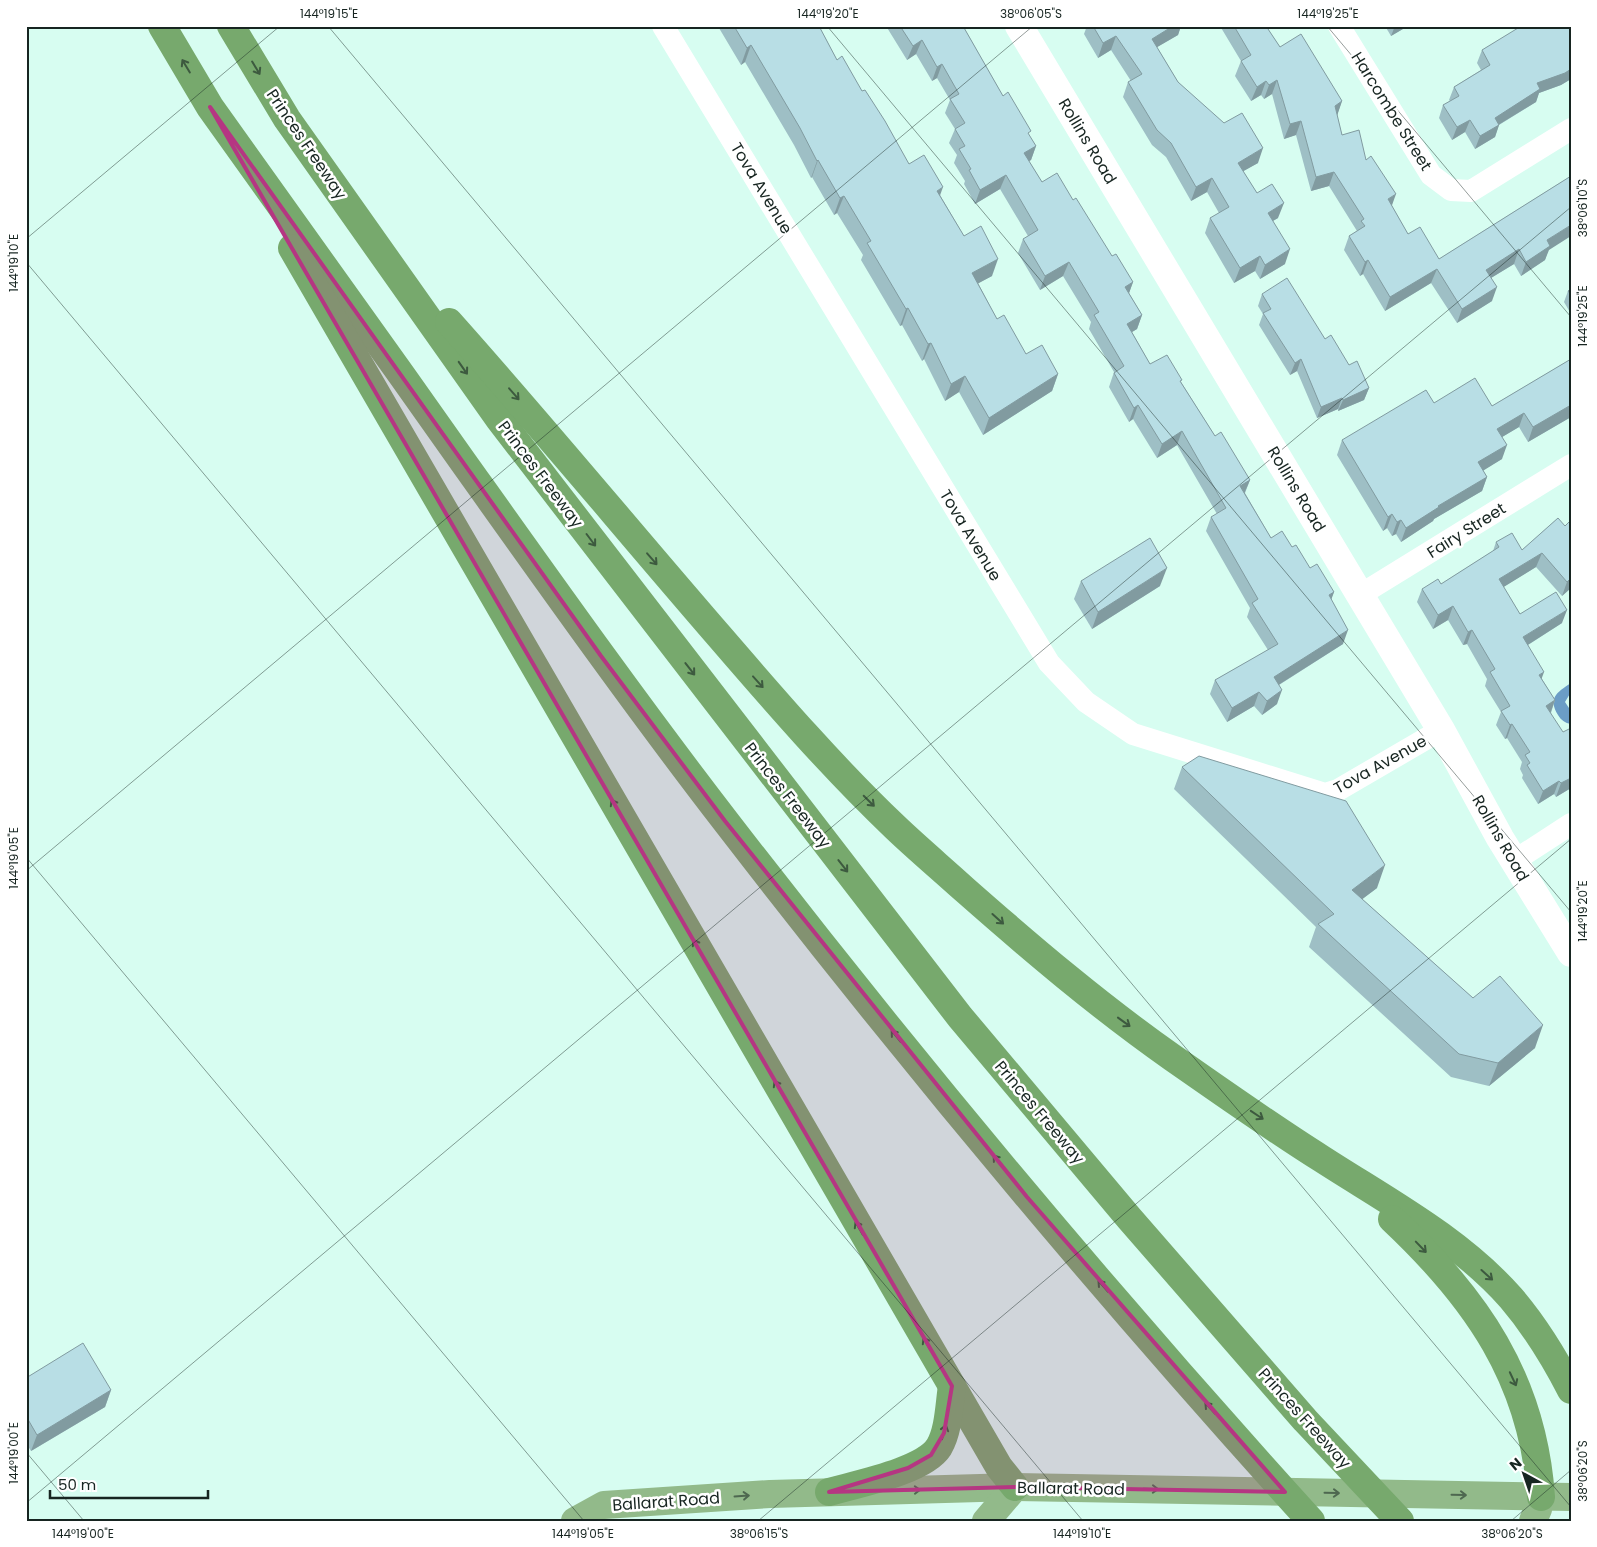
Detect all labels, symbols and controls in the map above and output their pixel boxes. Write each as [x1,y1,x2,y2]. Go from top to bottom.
text: 144°19'15"E [300,5,358,22]
text: 144°19'20"E [797,5,859,22]
text: 38°06'05"S [1000,5,1062,22]
text: 144°19'25"E [1297,5,1359,22]
street label: Harcombe Street [1346,47,1437,175]
one-way arrow [180,60,190,74]
one-way arrow [252,60,262,74]
street label: Princes Freeway [261,85,352,204]
street label: Rollins Road [1053,94,1122,188]
street label: Tova Avenue [725,138,798,238]
text: 38°06'10"S [1574,179,1591,237]
text: 144°19'10"E [5,234,22,292]
text: 144°19'25"E [1574,285,1591,347]
one-way arrow [458,360,468,374]
one-way arrow [508,387,519,400]
street label: Princes Freeway [493,416,588,533]
street label: Rollins Road [1262,442,1331,536]
street label: Tova Avenue [934,485,1007,585]
street label: Fairy Street [1422,497,1510,564]
one-way arrow [586,533,597,546]
one-way arrow [646,552,658,565]
one-way arrow [685,662,696,675]
one-way arrow [752,675,764,688]
street label: Tova Avenue [1330,729,1431,799]
street label: Princes Freeway [739,738,836,853]
street label: Rollins Road [1467,791,1535,886]
one-way arrow [863,794,875,807]
one-way arrow [610,799,620,813]
text: 144°19'05"E [5,827,22,889]
one-way arrow [838,859,849,872]
text: 144°19'20"E [1574,880,1591,942]
one-way arrow [991,913,1004,924]
one-way arrow [691,940,701,954]
one-way arrow [1116,1017,1130,1027]
one-way arrow [890,1029,901,1042]
street label: Princes Freeway [990,1056,1090,1169]
one-way arrow [773,1080,783,1095]
one-way arrow [1250,1110,1264,1120]
one-way arrow [993,1155,1004,1168]
one-way arrow [854,1221,864,1235]
one-way arrow [1415,1240,1427,1253]
one-way arrow [1481,1269,1494,1281]
one-way arrow [1097,1279,1109,1292]
one-way arrow [922,1338,932,1352]
street label: Princes Freeway [1253,1363,1356,1474]
one-way arrow [1509,1371,1518,1386]
one-way arrow [1204,1402,1216,1415]
text: 144°19'00"E [5,1422,22,1484]
one-way arrow [940,1424,949,1440]
text: 38°06'20"S [1574,1440,1591,1502]
north arrow [1500,1450,1550,1500]
text: N [1505,1453,1526,1475]
scale bar [50,1467,208,1499]
text: 50 m [58,1474,96,1495]
street label: Ballarat Road [1017,1476,1125,1501]
one-way arrow [904,1485,921,1495]
one-way arrow [1143,1485,1159,1494]
street label: Ballarat Road [611,1486,721,1517]
one-way arrow [1324,1488,1340,1498]
one-way arrow [1450,1490,1467,1500]
one-way arrow [734,1491,750,1500]
text: 144°19'00"E [52,1525,114,1542]
text: 144°19'05"E [552,1525,614,1542]
text: 38°06'15"S [730,1525,788,1542]
text: 144°19'10"E [1053,1525,1111,1542]
text: 38°06'20"S [1481,1525,1543,1542]

